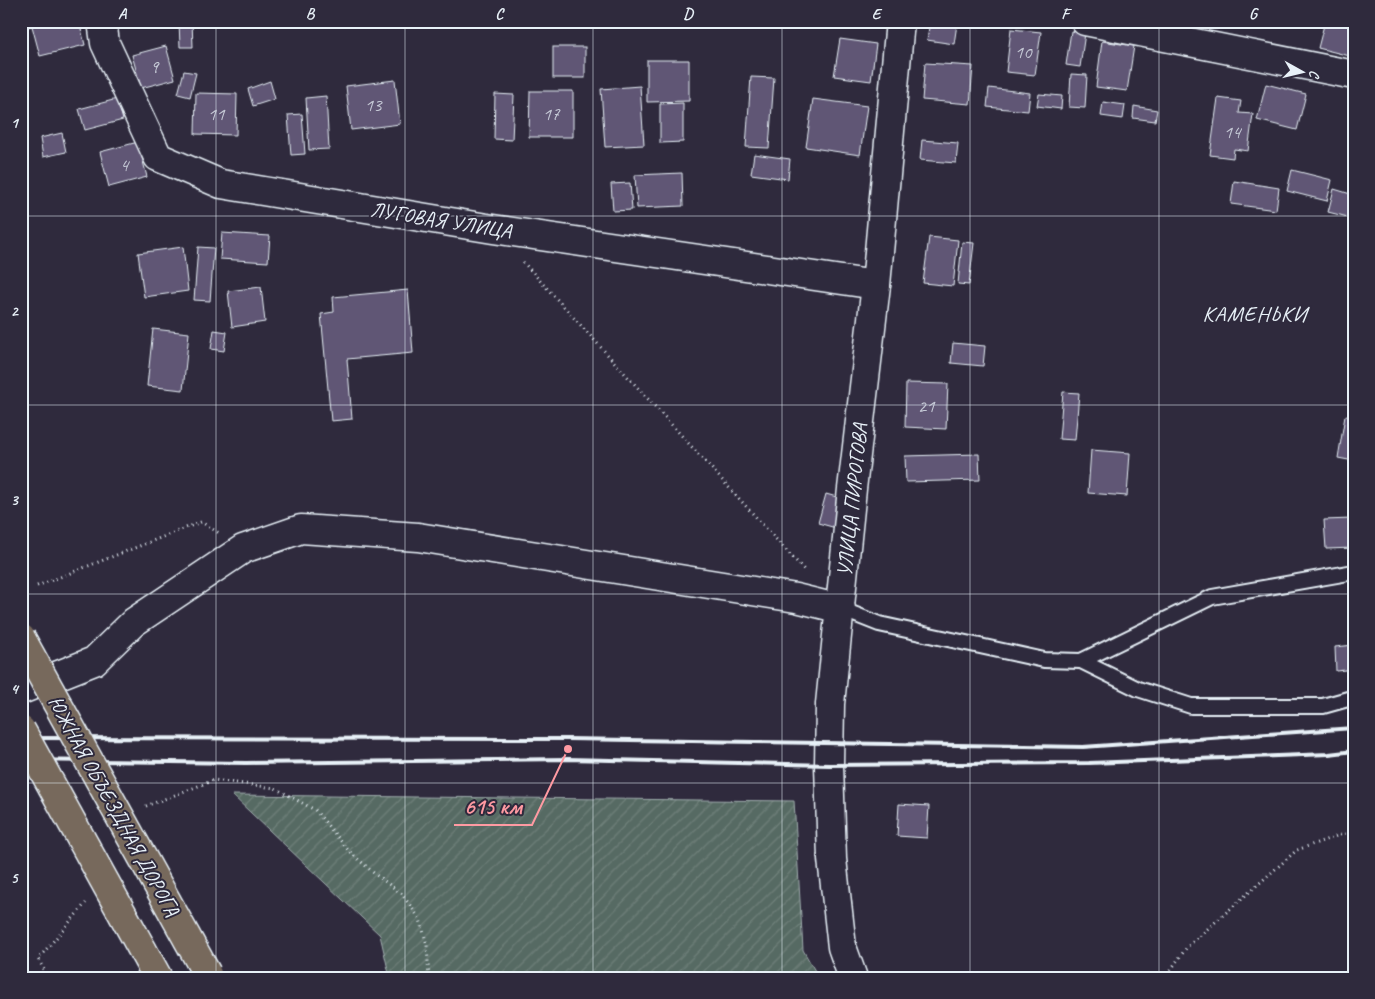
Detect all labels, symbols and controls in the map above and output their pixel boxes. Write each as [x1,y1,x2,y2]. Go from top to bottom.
text: A [118,4,128,24]
text: B [306,4,316,24]
text: C [495,4,505,24]
text: D [683,4,694,24]
text: E [872,4,883,24]
text: F [1061,4,1072,24]
text: G [1249,4,1259,24]
house number: 10 [1014,40,1033,64]
north arrow [1278,48,1328,98]
house number: 9 [150,55,160,79]
text: С [1305,69,1323,80]
house number: 13 [364,93,383,117]
house number: 11 [207,102,226,126]
house number: 17 [542,102,561,126]
text: 1 [10,113,19,133]
house number: 14 [1223,120,1243,144]
house number: 4 [120,153,131,177]
street label: ЛУГОВАЯ УЛИЦА [369,196,515,244]
district label: КАМЕНЬКИ [1202,300,1311,328]
text: 2 [10,301,19,321]
house number: 21 [917,394,936,418]
street label: УЛИЦА ПИРОГОВА [831,421,873,578]
text: 3 [10,490,19,510]
text: 4 [10,679,19,699]
street label: ЮЖНАЯ ОБЪЕЗДНАЯ ДОРОГА [43,691,186,921]
callout: 615 км [454,788,532,825]
text: 615 км [464,793,524,821]
text: 5 [11,868,20,888]

